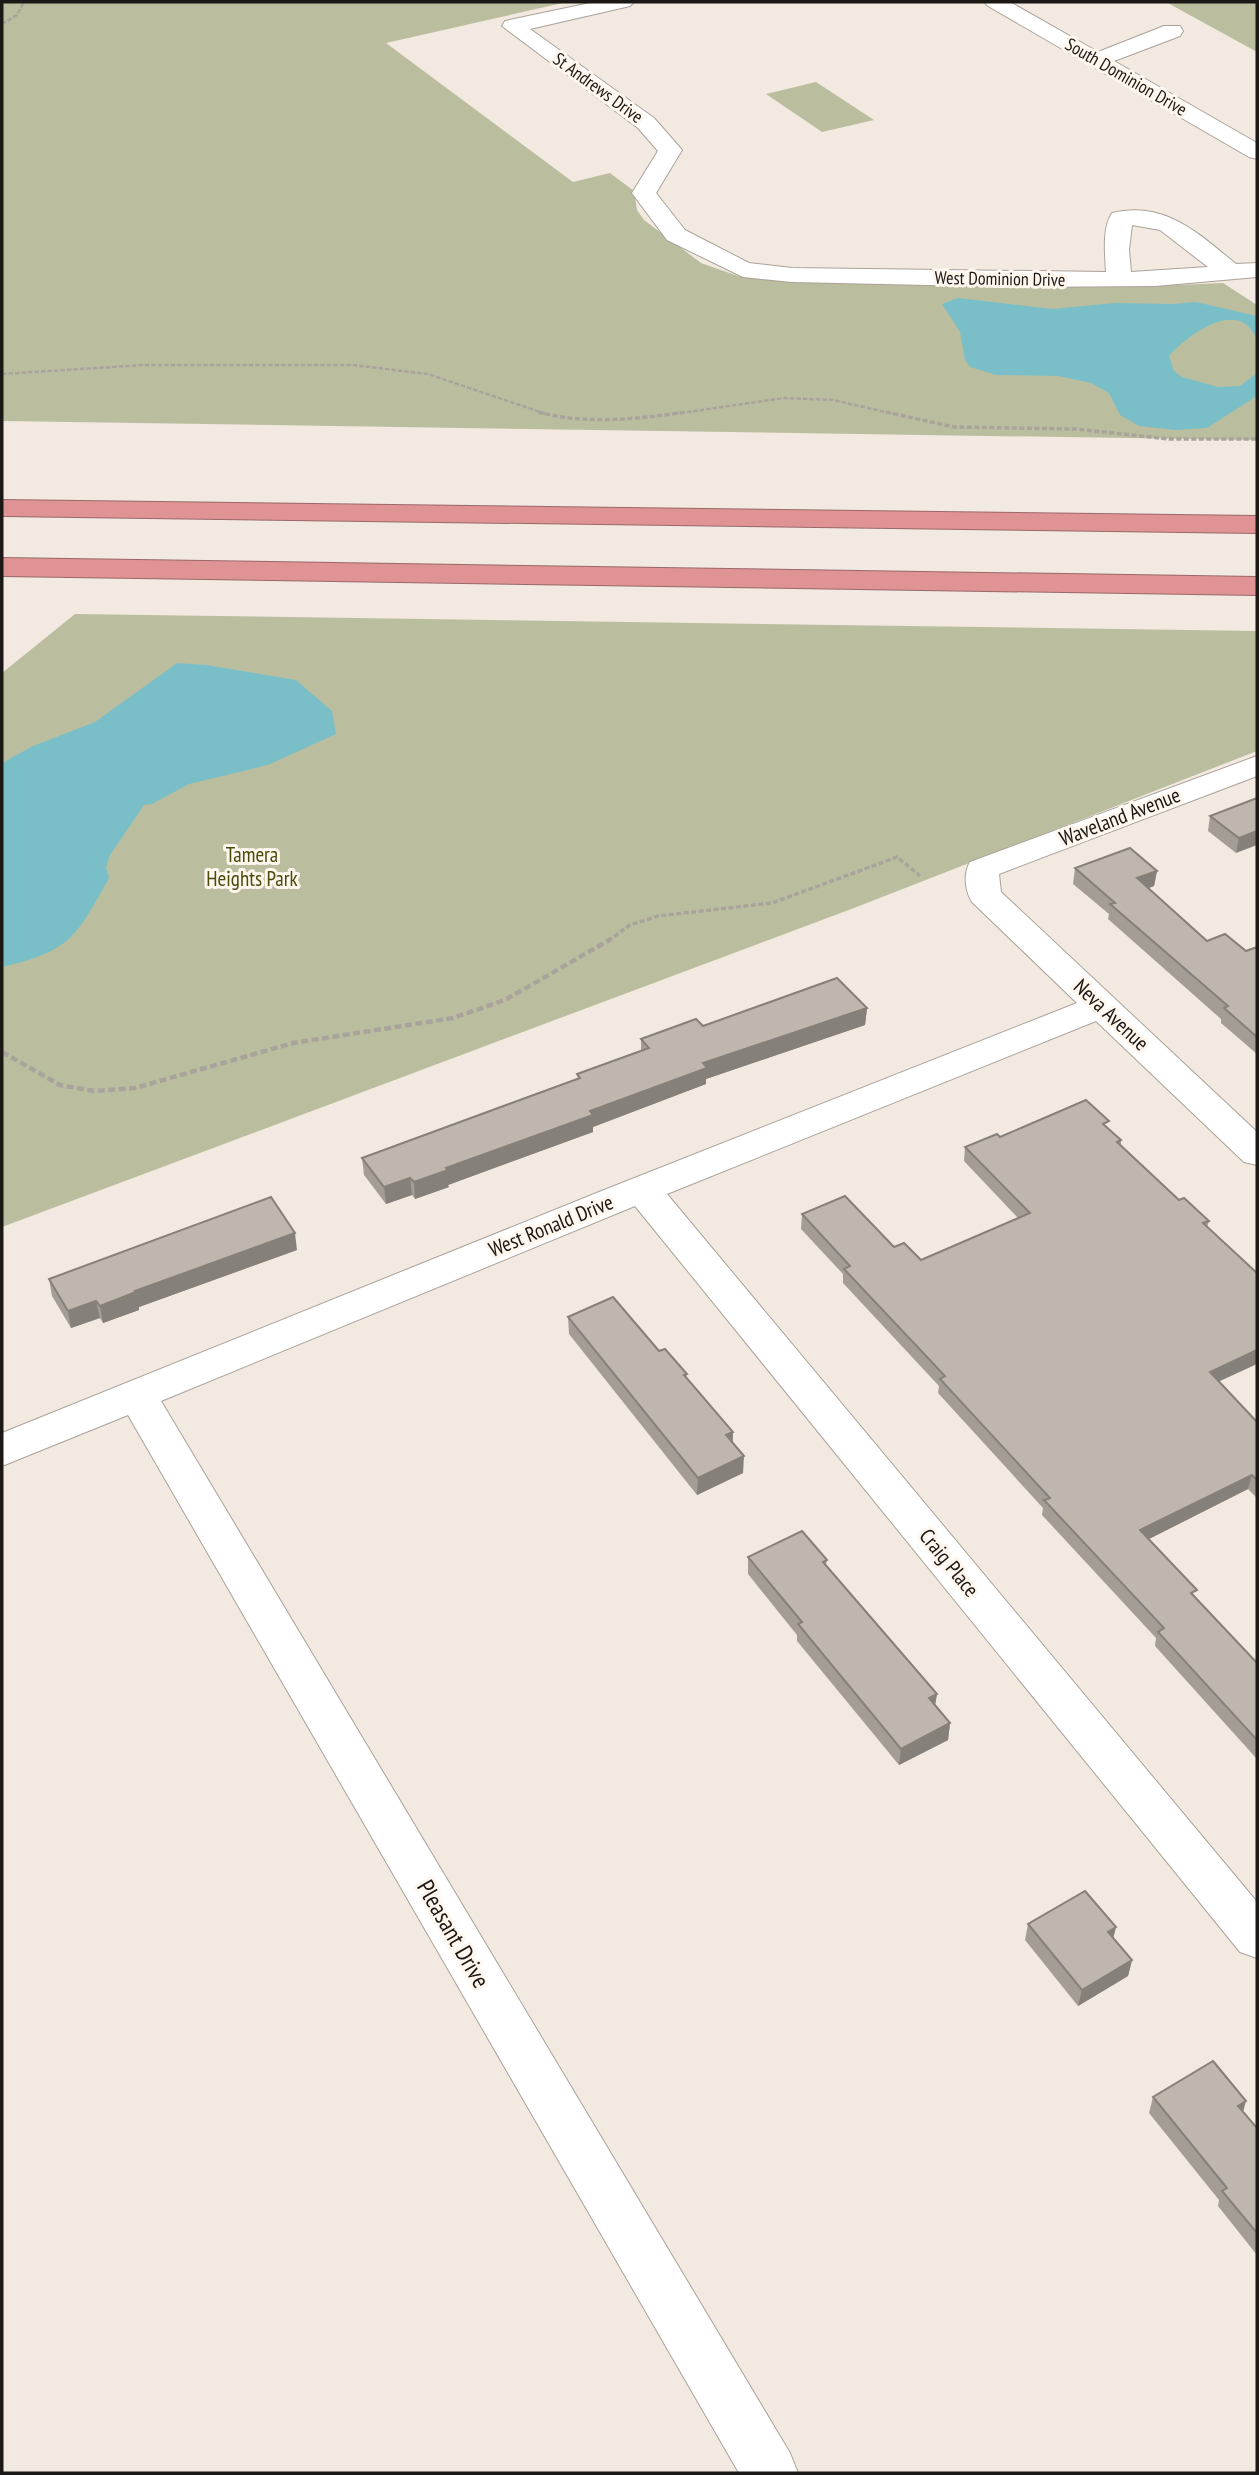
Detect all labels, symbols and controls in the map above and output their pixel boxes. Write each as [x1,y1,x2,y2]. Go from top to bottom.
street label: South Dominion Drive [1061,32,1191,121]
street label: St Andrews Drive [549,47,648,128]
street label: West Dominion Drive [935,266,1065,291]
street label: Waveland Avenue [1056,781,1184,852]
park label: Tamera Heights Park [206,841,298,892]
street label: Neva Avenue [1068,973,1155,1056]
street label: West Ronald Drive [485,1188,617,1263]
street label: Craig Place [914,1523,985,1602]
street label: Pleasant Drive [410,1874,497,1993]

